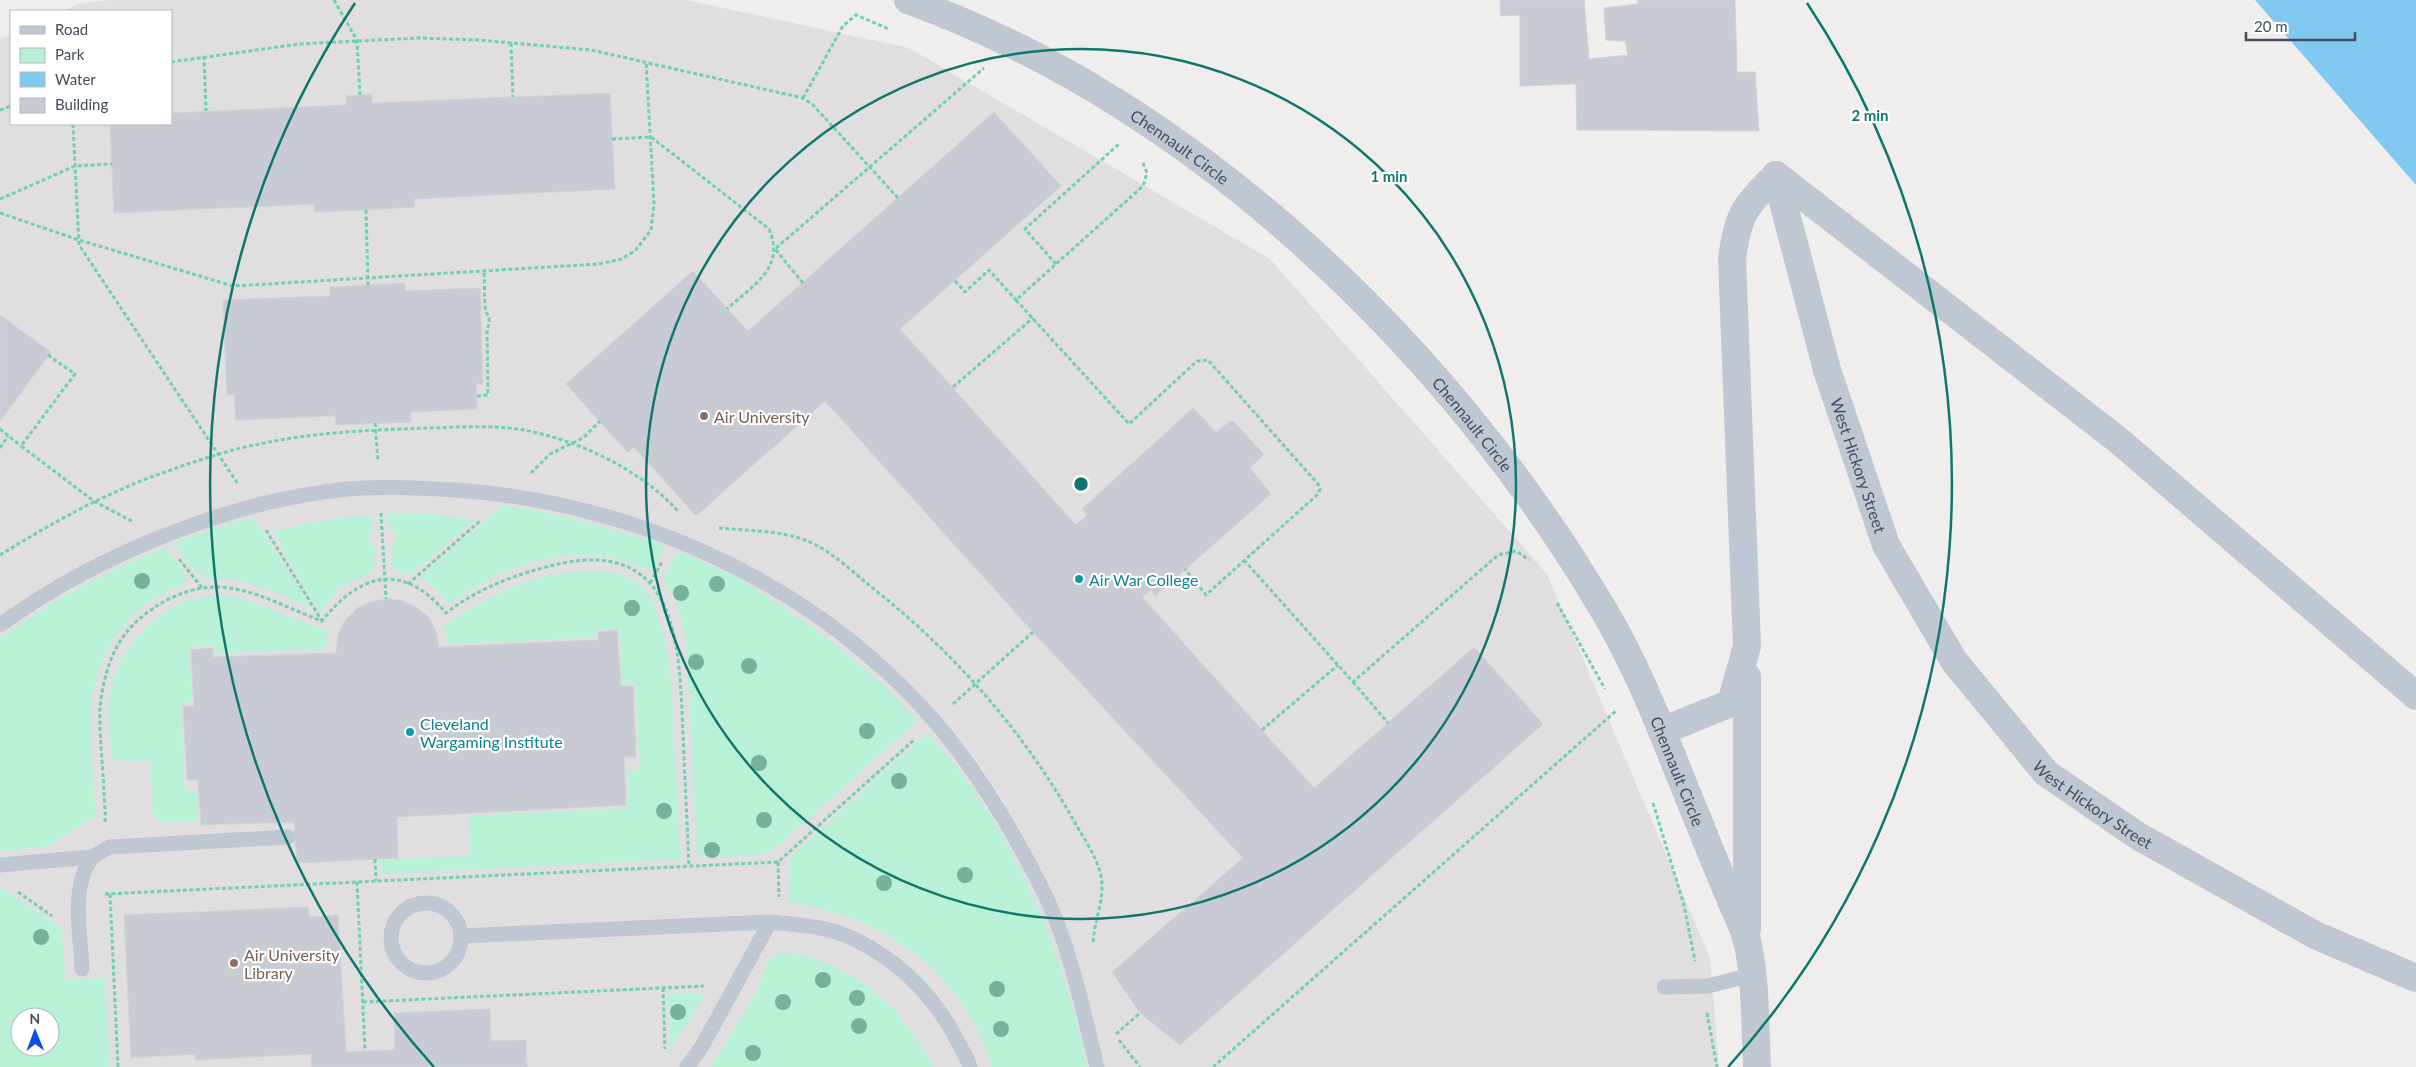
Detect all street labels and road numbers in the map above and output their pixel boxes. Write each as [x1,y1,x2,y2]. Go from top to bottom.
street label: Chennault Circle [1127,105,1233,188]
street label: Chennault Circle [1429,373,1517,475]
street label: West Hickory Street [1828,395,1891,535]
street label: Chennault Circle [1647,713,1709,828]
street label: West Hickory Street [2030,756,2156,852]

